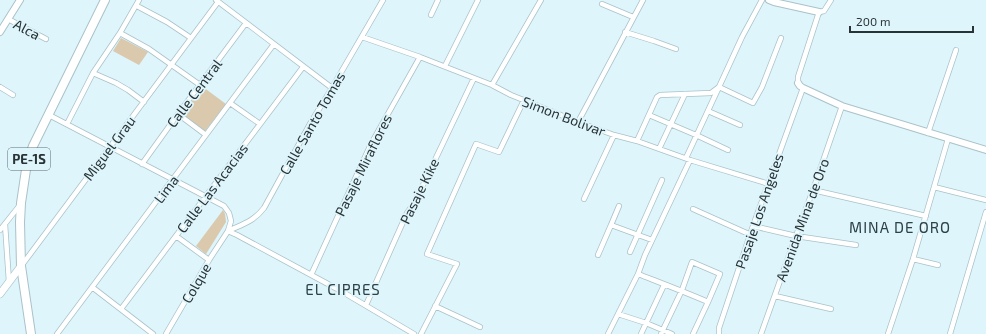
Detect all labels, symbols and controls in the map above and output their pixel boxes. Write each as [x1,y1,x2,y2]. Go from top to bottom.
scale bar [850,8,973,34]
text: 200 m [856,14,890,28]
street label: Alca [11,15,43,43]
street label: Calle Central [163,55,226,130]
street label: Calle Santo Tomas [276,69,348,177]
street label: Simon Bolivar [520,92,608,140]
street label: Pasaje Miraflores [331,111,395,219]
street label: Miguel Grau [79,113,139,183]
street label: Calle Las Acacias [173,140,251,236]
road number: PE-1S [8,148,50,170]
street label: Pasaje Los Angeles [731,151,787,271]
street label: Pasaje Kike [396,155,442,227]
street label: Avenida Mina de Oro [772,156,832,284]
street label: Lima [150,172,182,206]
district label: MINA DE ORO [849,218,951,236]
street label: Colque [178,260,214,306]
district label: EL CIPRES [305,280,381,298]

